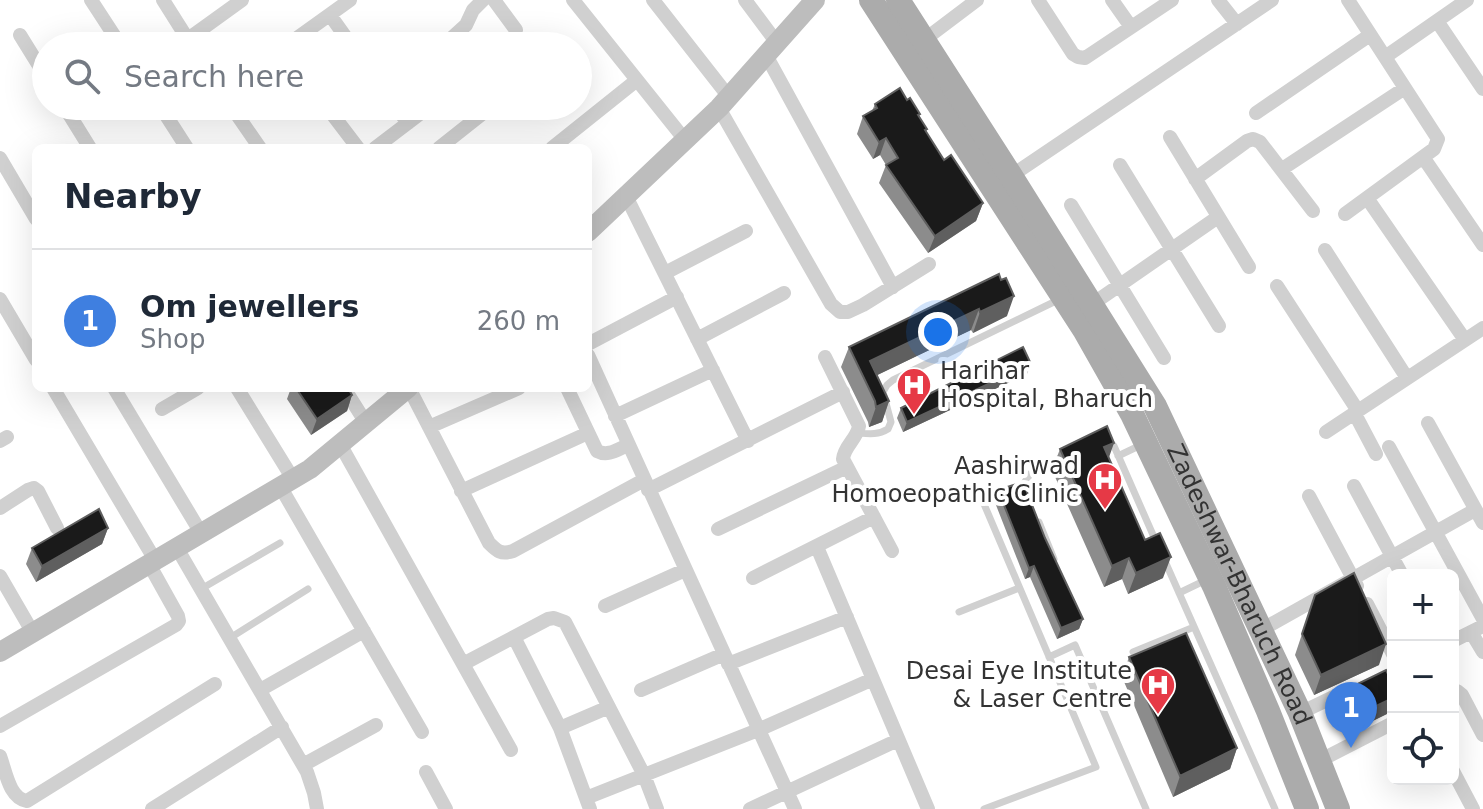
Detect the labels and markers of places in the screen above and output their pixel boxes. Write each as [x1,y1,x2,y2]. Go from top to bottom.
place label: Harihar Hospital, Bharuch [940,357,1153,413]
hospital icon: Harihar Hospital, Bharuch [895,366,933,416]
place label: Aashirwad Homoeopathic Clinic [832,452,1079,508]
hospital icon: Aashirwad Homoeopathic Clinic [1086,461,1124,511]
place label: Desai Eye Institute & Laser Centre [906,657,1132,713]
hospital icon: Desai Eye Institute & Laser Centre [1139,666,1177,716]
pin: 1 [1325,682,1377,748]

